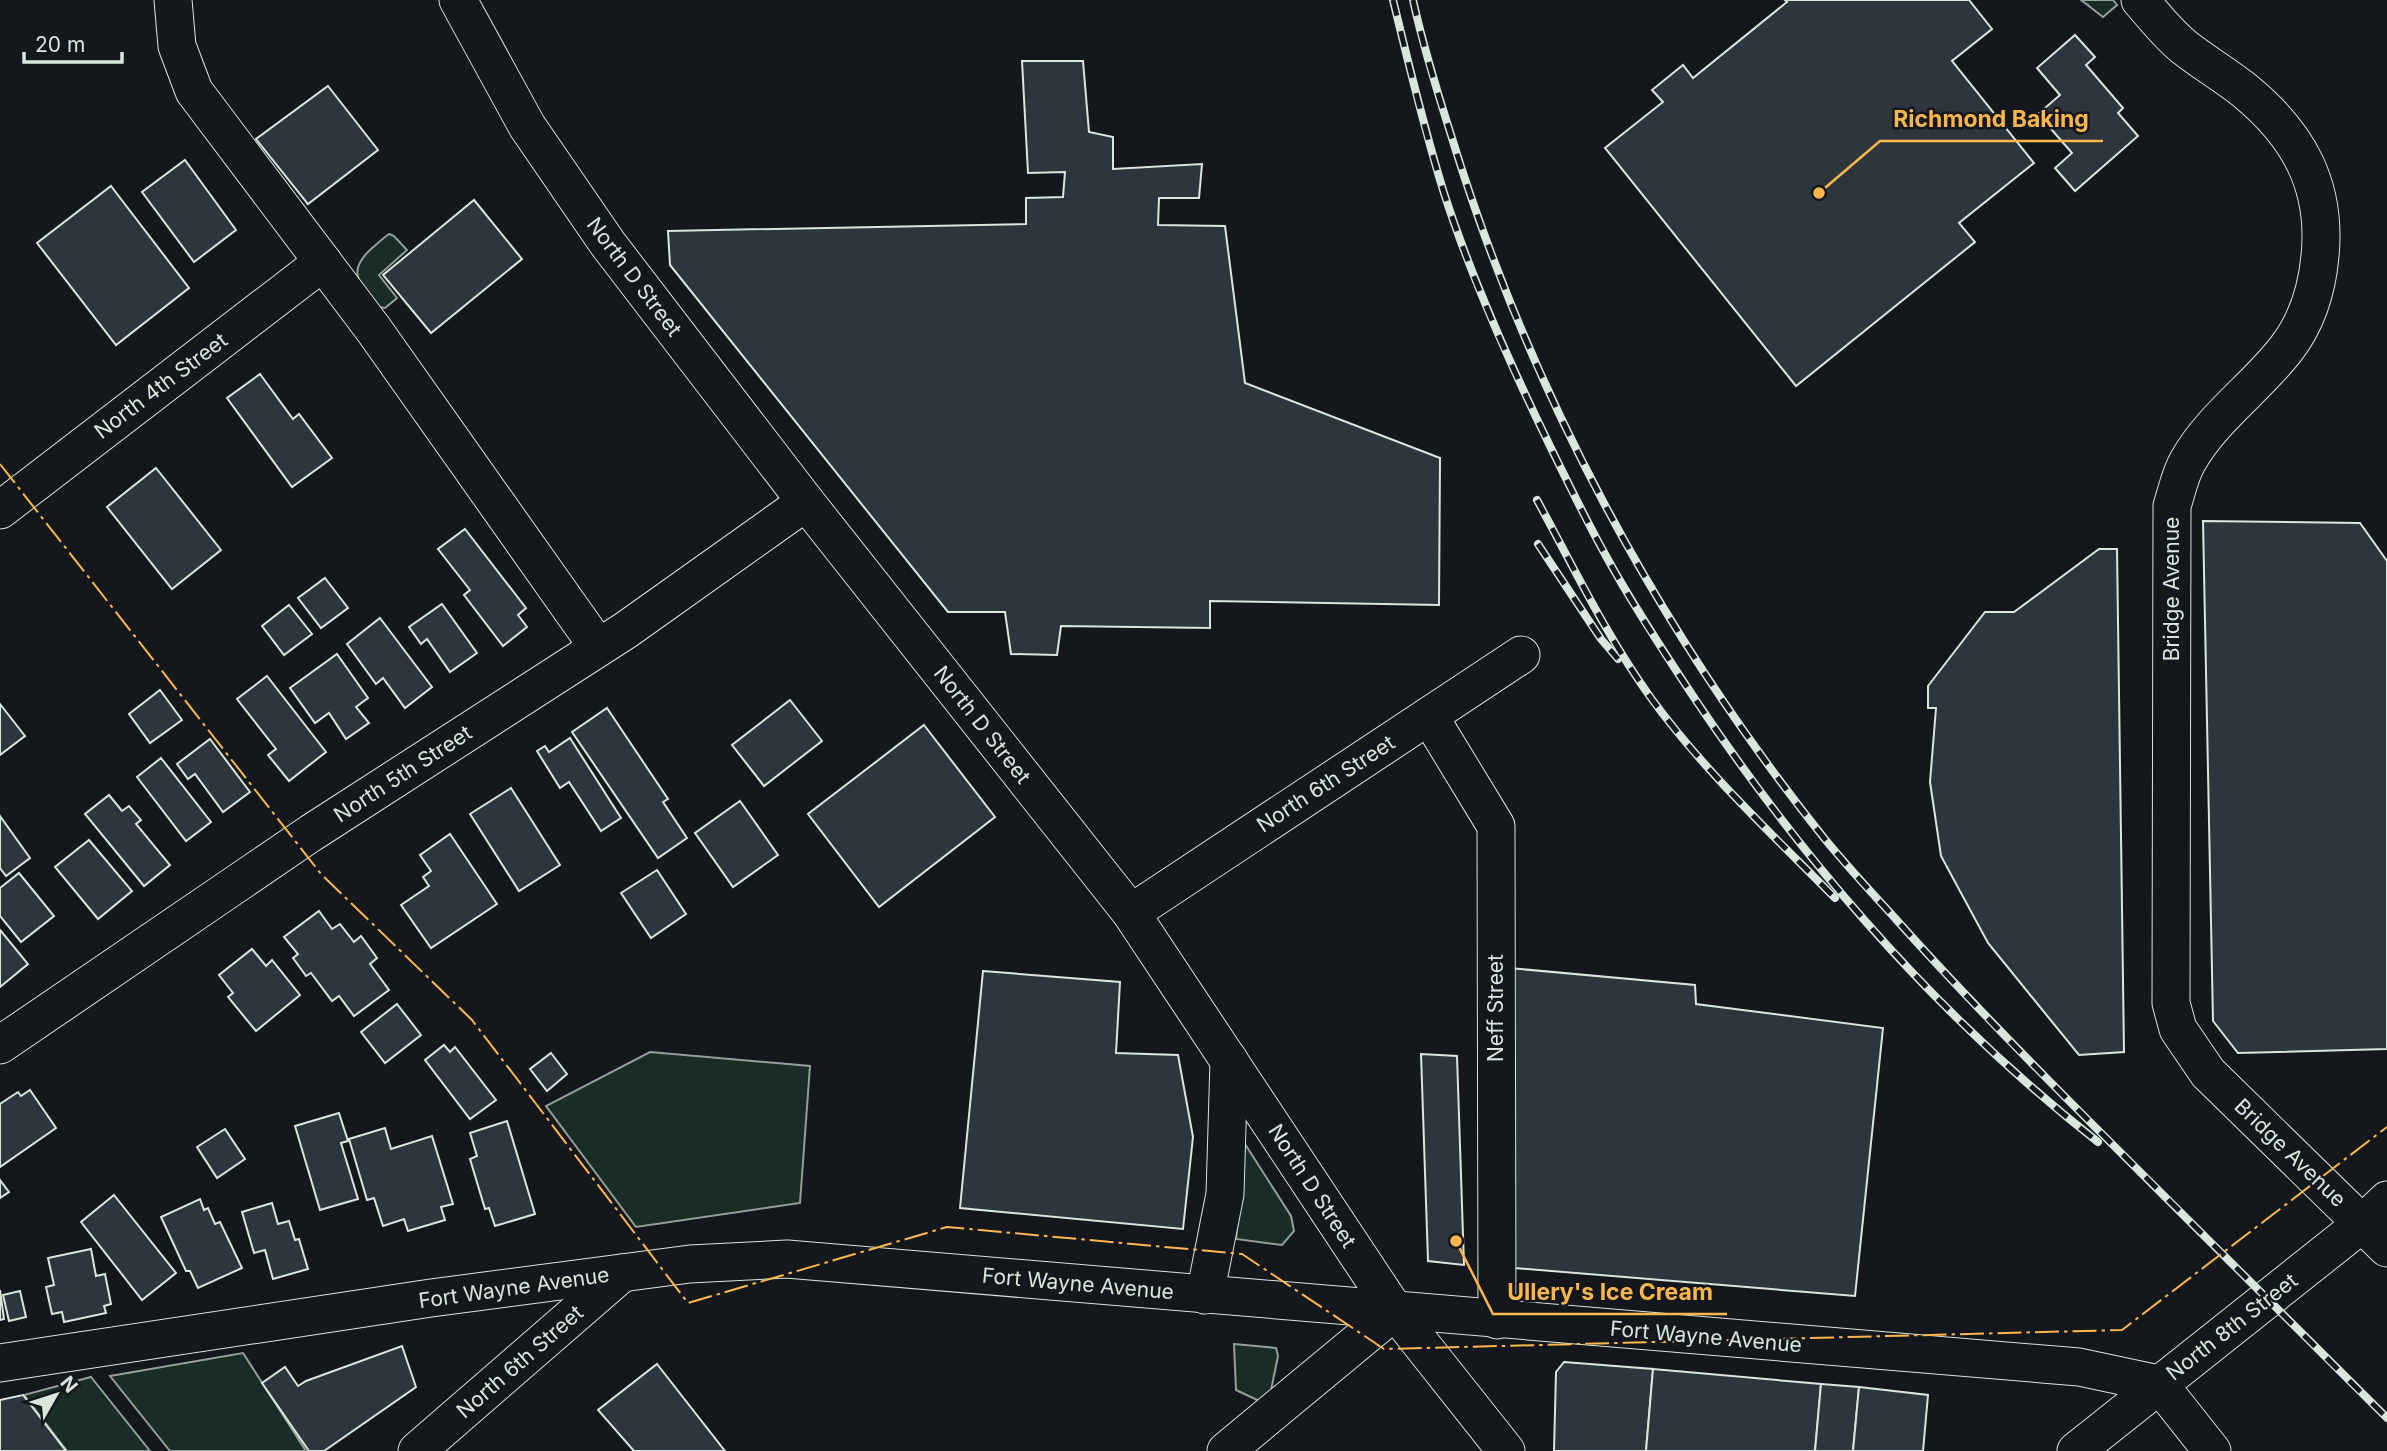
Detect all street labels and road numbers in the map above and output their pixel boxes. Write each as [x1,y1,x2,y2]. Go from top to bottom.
street label: North D Street [582,212,687,341]
street label: North 4th Street [89,327,232,444]
street label: Bridge Avenue [2159,517,2184,661]
street label: North D Street [929,661,1036,788]
street label: North 5th Street [329,720,476,827]
street label: North 6th Street [1252,730,1399,837]
street label: Neff Street [1483,954,1508,1062]
street label: Bridge Avenue [2230,1093,2351,1212]
street label: North D Street [1263,1119,1362,1252]
street label: Fort Wayne Avenue [417,1262,611,1313]
street label: Fort Wayne Avenue [981,1263,1175,1304]
street label: North 8th Street [2161,1268,2302,1385]
street label: North 6th Street [451,1300,588,1423]
street label: Fort Wayne Avenue [1609,1316,1803,1357]

